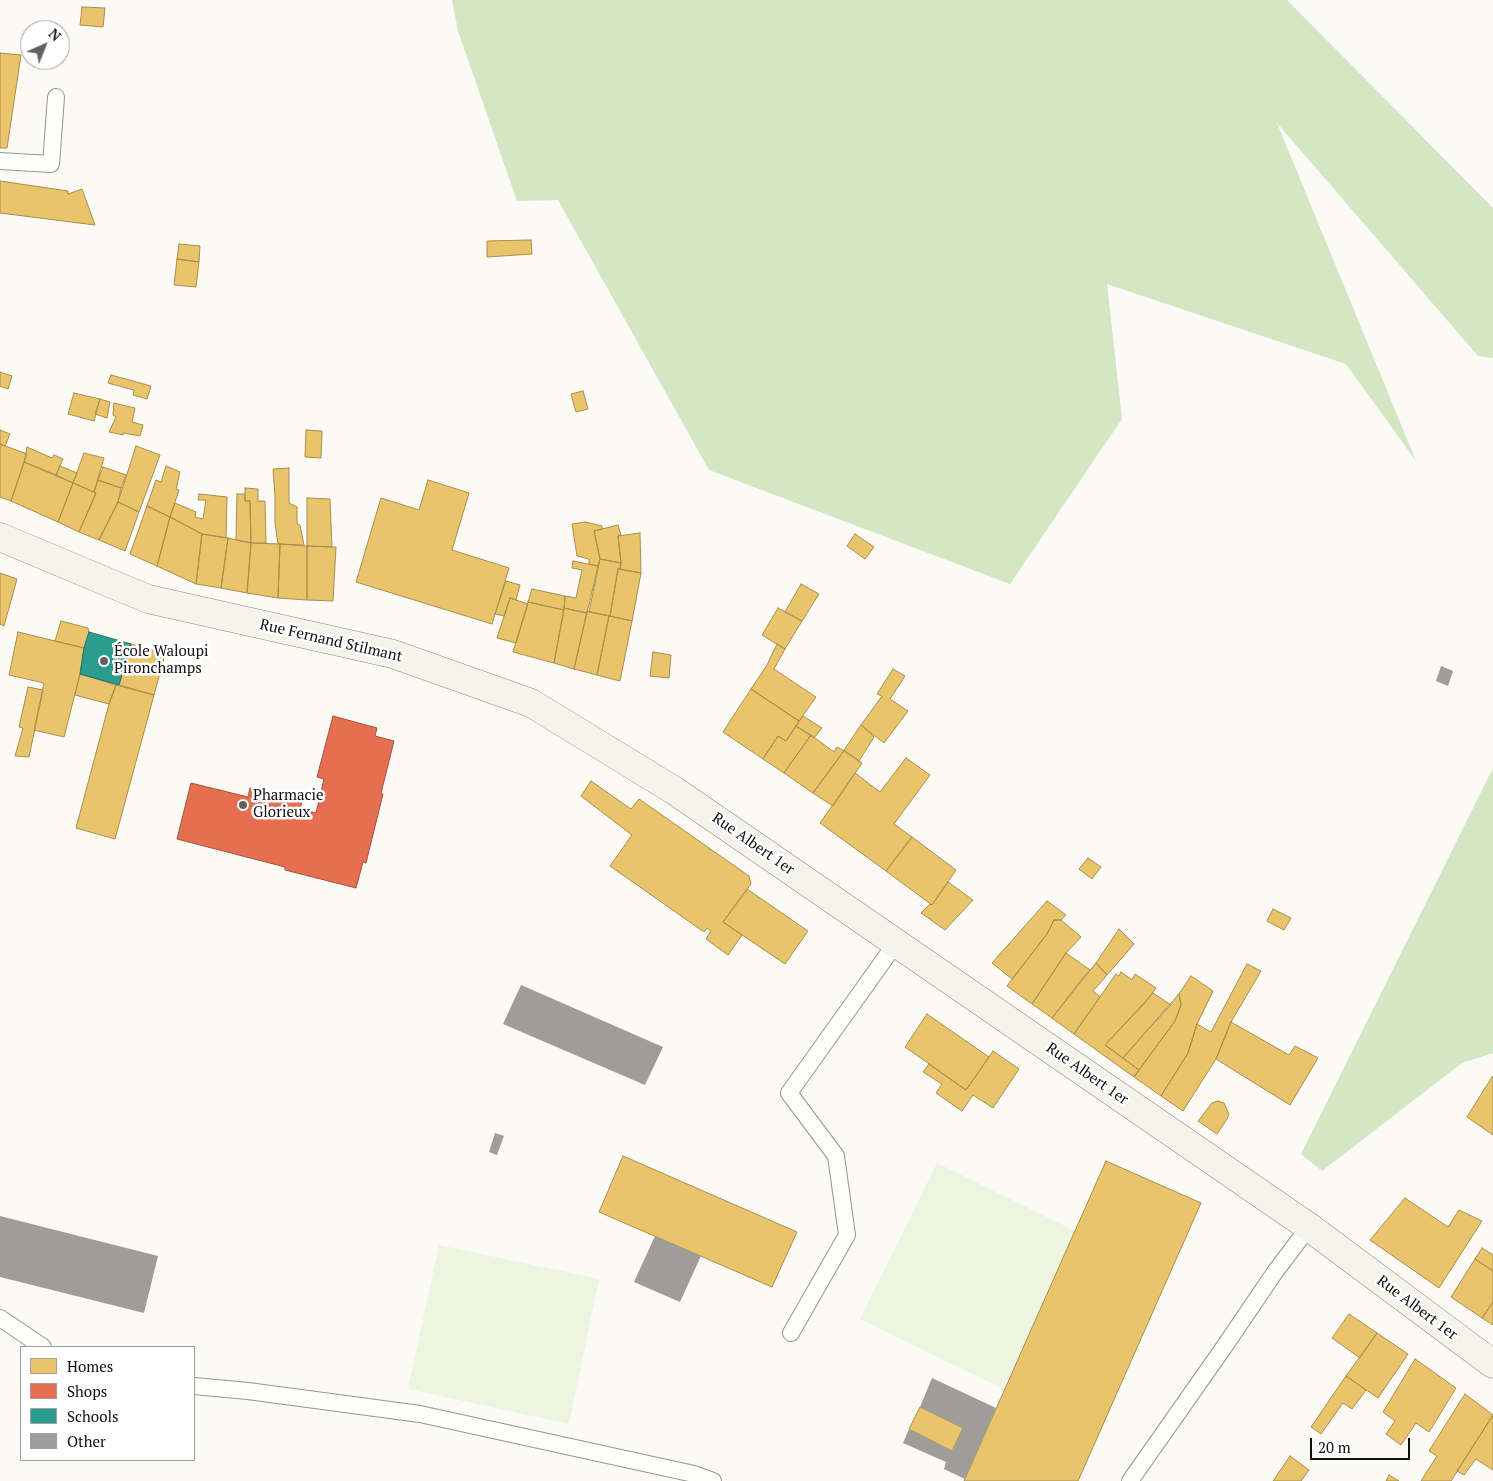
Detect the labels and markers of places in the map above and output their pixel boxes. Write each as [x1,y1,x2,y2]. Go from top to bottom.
place label: École Waloupi Pironchamps [114,643,208,678]
marker: École Waloupi Pironchamps [98,655,110,667]
place label: Pharmacie Glorieux [253,787,324,822]
marker: Pharmacie Glorieux [237,799,249,811]

